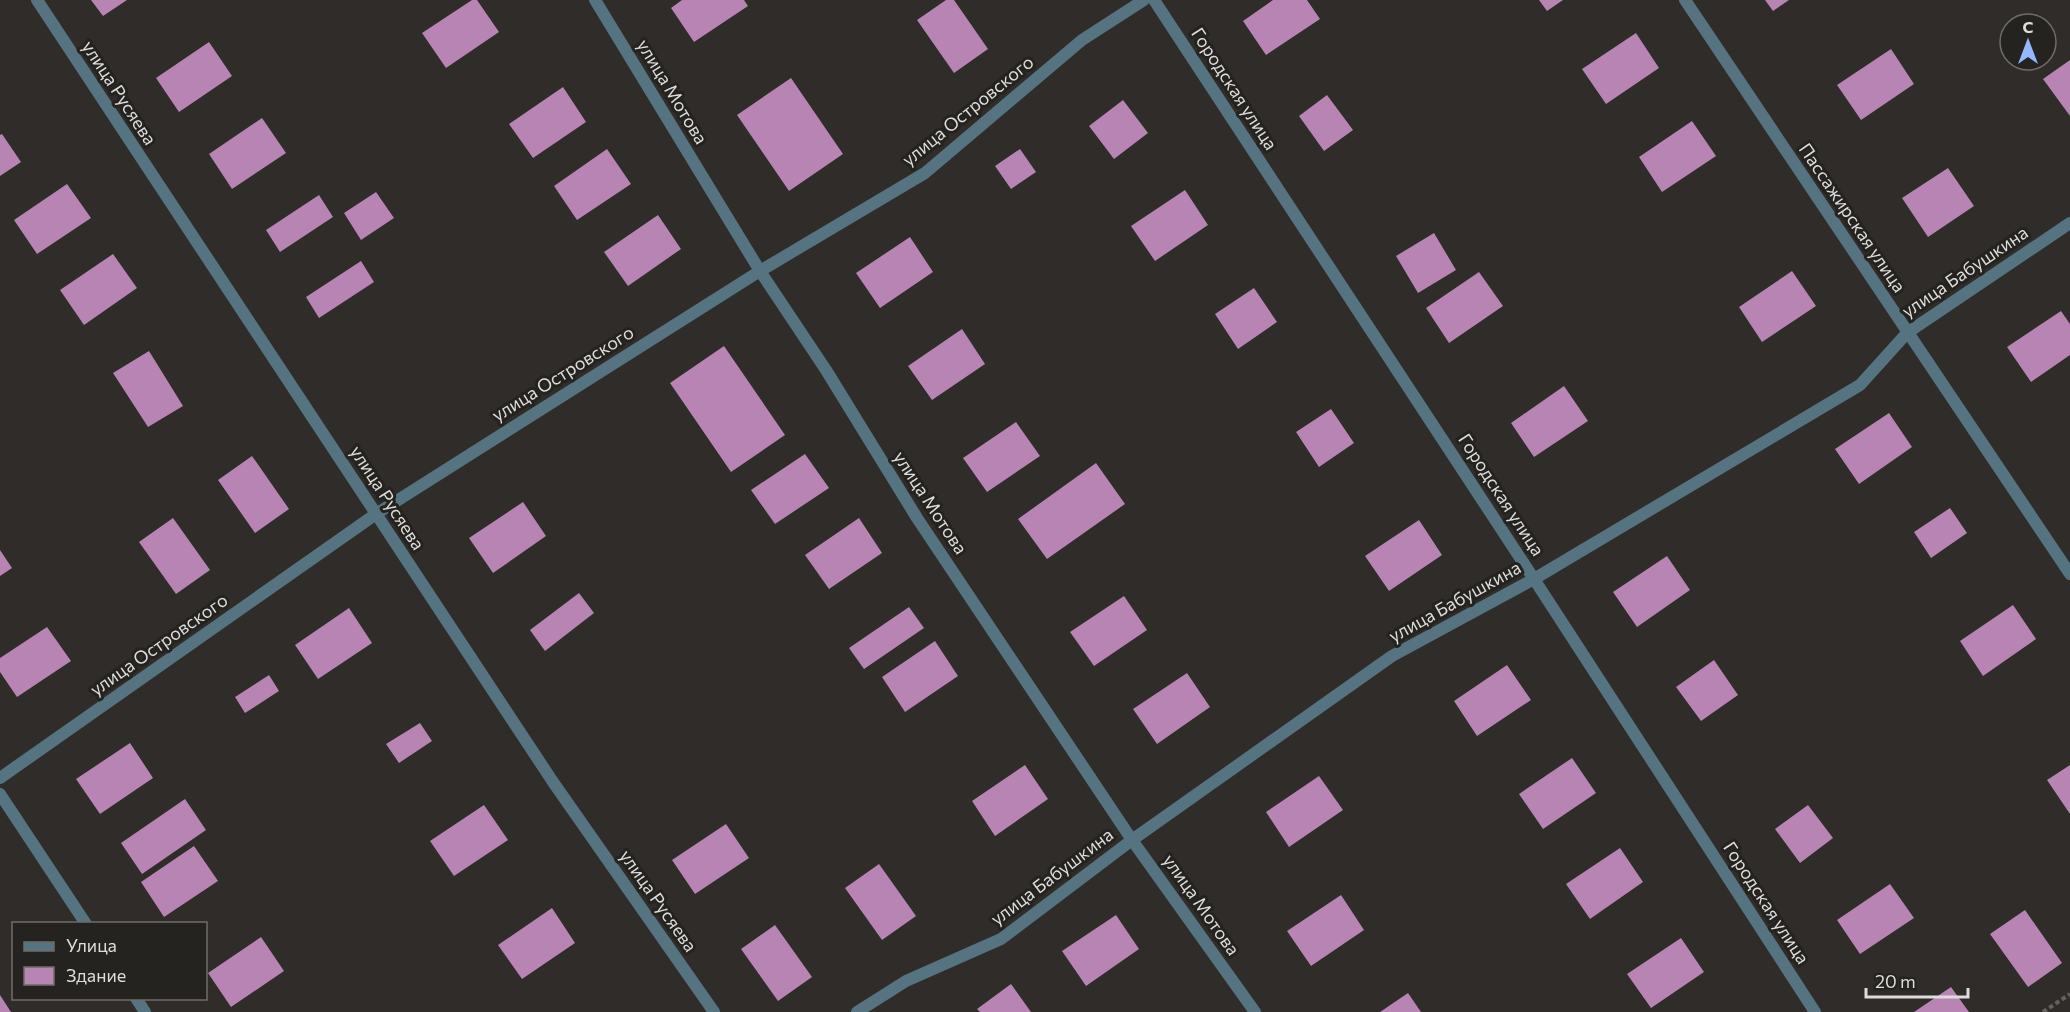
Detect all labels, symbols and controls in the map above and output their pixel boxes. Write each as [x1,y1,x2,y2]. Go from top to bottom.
north arrow [1998,12,2058,72]
text: С [2023,17,2034,36]
street label: Городская улица [1187,23,1283,154]
street label: улица Мотова [633,35,713,148]
street label: улица Русяева [78,36,162,149]
street label: улица Островского [897,50,1038,170]
street label: Пассажирская улица [1795,139,1911,296]
street label: улица Бабушкина [1897,221,2032,322]
street label: улица Островского [488,321,637,426]
street label: Городская улица [1454,429,1550,560]
street label: улица Русяева [346,441,430,554]
street label: улица Мотова [889,447,972,558]
street label: улица Бабушкина [1385,556,1524,647]
street label: улица Островского [85,588,231,700]
street label: улица Бабушкина [986,823,1117,929]
street label: Городская улица [1719,837,1815,968]
street label: улица Русяева [615,845,702,956]
street label: улица Мотова [1159,850,1245,959]
legend [12,922,207,1000]
text: Улица [66,934,117,956]
scale bar [1866,961,1968,999]
text: Здание [66,964,126,986]
text: 20 m [1875,970,1916,992]

